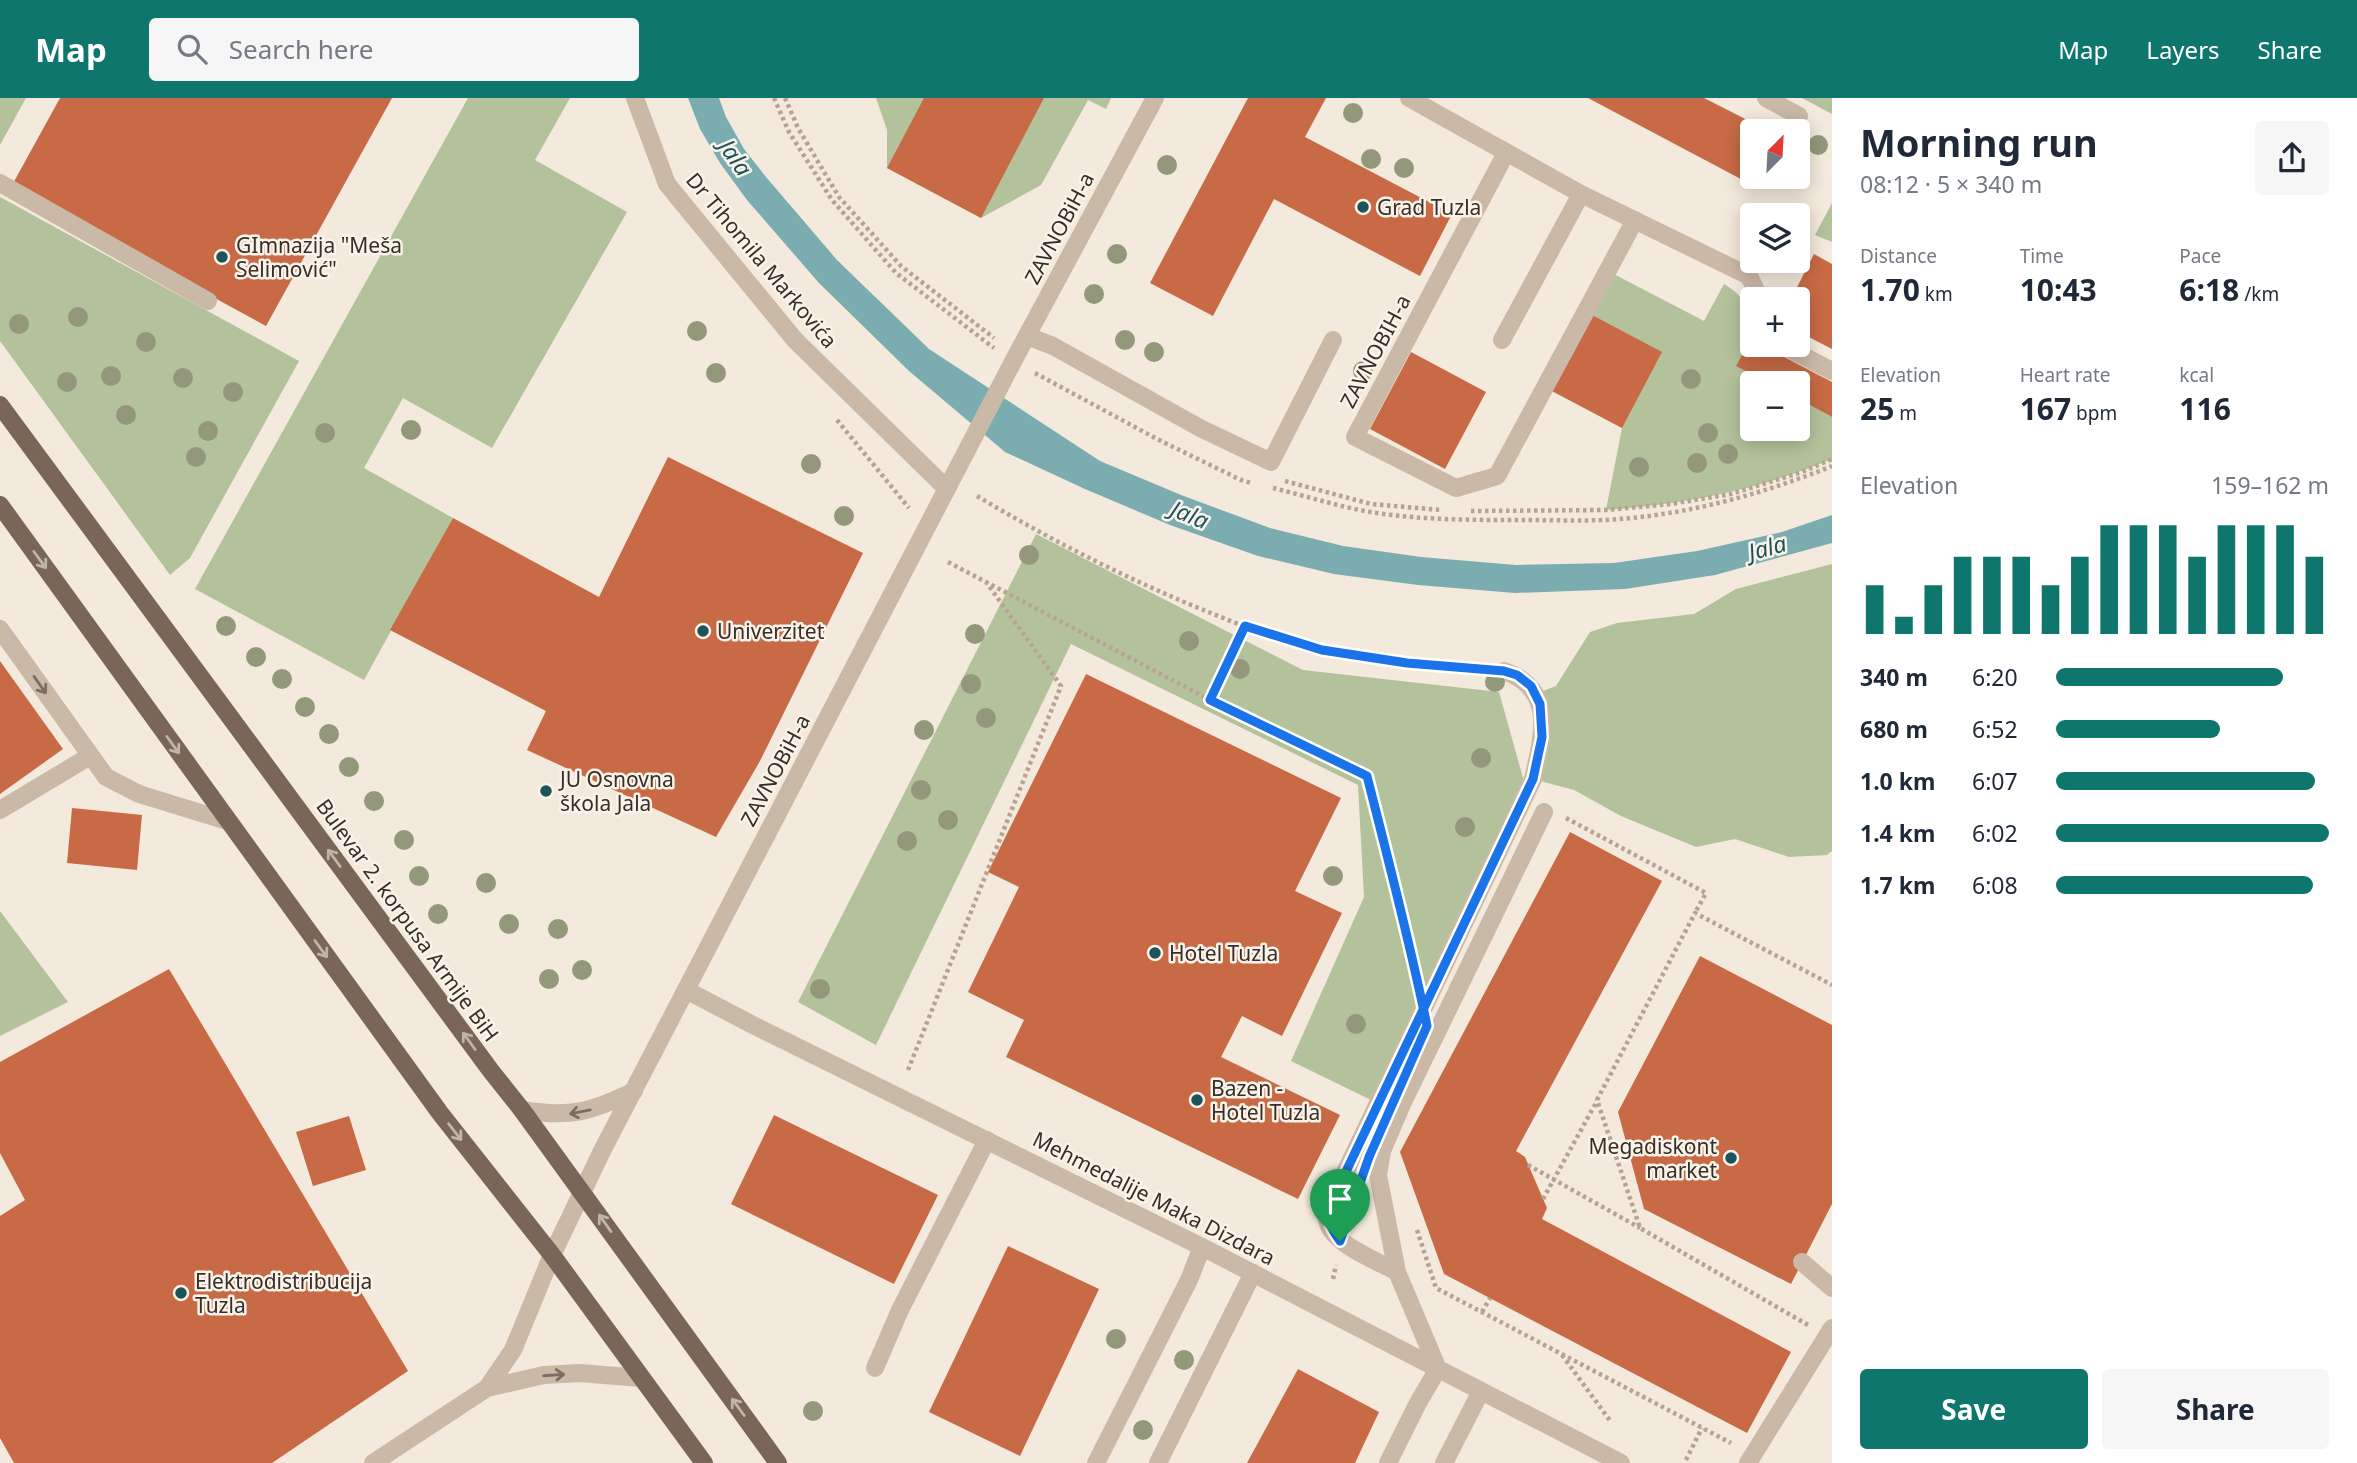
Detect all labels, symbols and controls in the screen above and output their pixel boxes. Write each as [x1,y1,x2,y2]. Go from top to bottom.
search box [149,18,639,81]
text: Map [35,27,107,72]
icon: search [173,30,211,68]
text: Search here [229,31,373,67]
text: Map [2058,33,2108,66]
text: Layers [2146,33,2220,66]
text: Share [2258,33,2322,66]
text: Morning run [1860,116,2098,168]
north arrow [1740,119,1810,189]
map controls [1740,119,1810,441]
button: share [2255,121,2329,195]
water label: Jala [710,129,760,182]
street label: Dr Tihomila Markovića [680,166,844,354]
street label: ZAVNOBiH-a [1018,167,1100,289]
text: 08:12 · 5 × 340 m [1860,168,2042,200]
place label: Grad Tuzla [1377,193,1481,221]
marker: Grad Tuzla [1355,199,1371,215]
button: layers [1740,203,1810,273]
place label: GImnazija "Meša Selimović" [236,231,402,283]
text: Distance [1860,243,1937,269]
text: Time [2020,243,2064,269]
text: Pace [2179,243,2221,269]
marker: GImnazija "Meša Selimović" [214,249,230,265]
text: 1.70 [1860,269,1920,310]
text: 10:43 [2020,269,2097,310]
text: 6:18 [2179,269,2239,310]
text: km [1920,281,1953,307]
text: /km [2239,281,2279,307]
button: + [1740,287,1810,357]
street label: ZAVNOBIH-a [1333,289,1417,413]
text: Elevation [1860,362,1941,388]
text: Heart rate [2020,362,2110,388]
text: kcal [2179,362,2214,388]
button: − [1740,371,1810,441]
text: 25 [1860,388,1894,429]
text: 167 [2020,388,2071,429]
text: 116 [2179,388,2231,429]
text: m [1894,400,1917,426]
text: bpm [2071,400,2117,426]
text: Elevation [1860,469,1958,501]
text: 159–162 m [2211,469,2329,501]
water label: Jala [1163,490,1214,536]
water label: Jala [1740,527,1790,568]
one-way arrow [32,551,47,570]
place label: Univerzitet [717,617,825,645]
marker: Univerzitet [695,623,711,639]
text: 340 m [1860,661,1928,693]
text: 6:20 [1972,661,2018,693]
one-way arrow [32,675,47,694]
street label: ZAVNOBiH-a [734,709,816,831]
text: 680 m [1860,713,1928,745]
text: 6:52 [1972,713,2018,745]
one-way arrow [165,735,180,754]
place label: JU Osnovna škola Jala [558,765,674,817]
text: 1.0 km [1860,765,1935,797]
text: 6:07 [1972,765,2018,797]
marker: JU Osnovna škola Jala [538,783,554,799]
street label: Bulevar 2. korpusa Armije BiH [310,793,506,1047]
text: 1.4 km [1860,817,1935,849]
text: 6:02 [1972,817,2018,849]
one-way arrow [326,849,341,867]
text: 1.7 km [1860,869,1935,901]
text: 6:08 [1972,869,2018,901]
one-way arrow [313,939,328,958]
place label: Hotel Tuzla [1169,939,1278,967]
marker: Hotel Tuzla [1147,945,1163,961]
one-way arrow [461,1032,476,1051]
place label: Bazen - Hotel Tuzla [1211,1074,1320,1126]
marker: Bazen - Hotel Tuzla [1189,1092,1205,1108]
one-way arrow [569,1105,592,1119]
one-way arrow [448,1123,463,1141]
street label: Mehmedalije Maka Dizdara [1028,1125,1280,1271]
place label: Megadiskont market [1589,1132,1717,1184]
marker: Megadiskont market [1723,1150,1739,1166]
pin [1310,1169,1370,1241]
icon: arrive [1321,1180,1359,1218]
one-way arrow [598,1214,612,1233]
place label: Elektrodistribucija Tuzla [195,1267,372,1319]
marker: Elektrodistribucija Tuzla [173,1285,189,1301]
one-way arrow [542,1368,565,1381]
button: Save [1860,1369,2088,1449]
button: Share [2102,1369,2329,1449]
one-way arrow [731,1398,745,1417]

